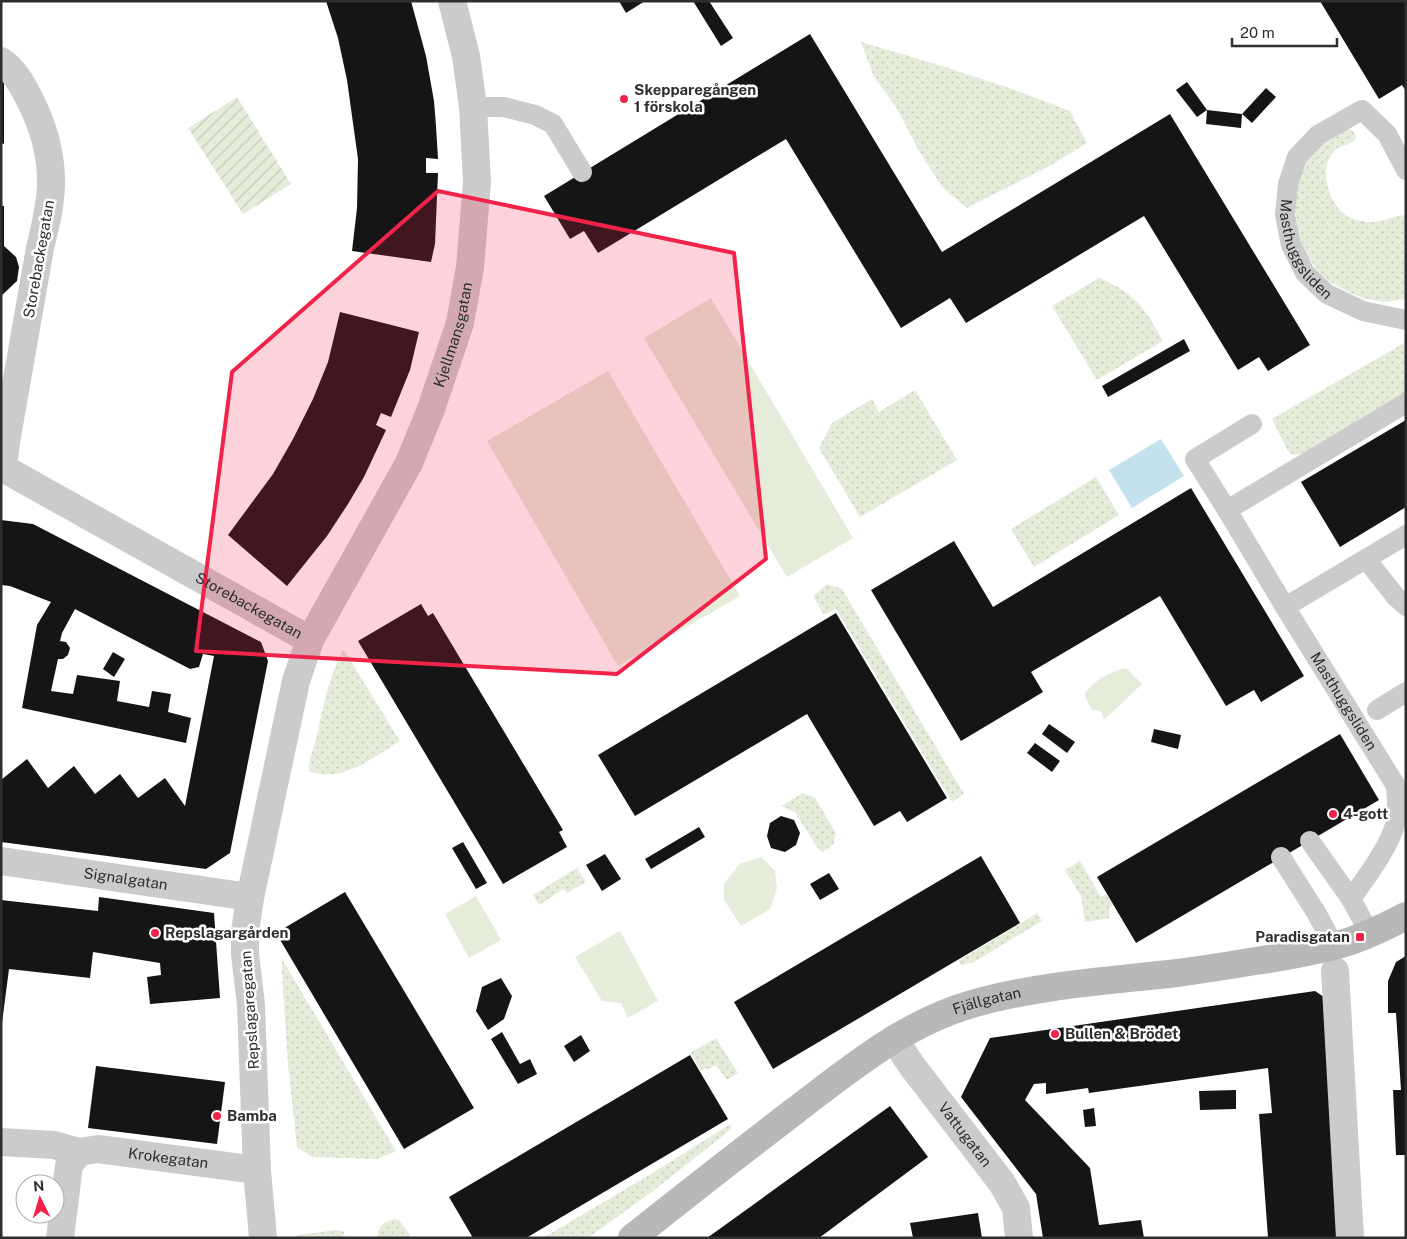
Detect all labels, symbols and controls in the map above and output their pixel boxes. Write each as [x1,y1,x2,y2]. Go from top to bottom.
scale bar [1232,15,1337,47]
text: 20 m [1240,24,1275,41]
place label: Skepparegången 1 förskola [634,81,756,115]
marker: Skepparegången 1 förskola [618,93,630,105]
street label: Masthuggsliden [1277,198,1336,302]
street label: Storebackegatan [20,199,57,319]
street label: Kjellmansgatan [430,281,475,390]
street label: Storebackegatan [193,569,305,642]
street label: Masthuggsliden [1307,649,1381,753]
place label: 4-gott [1343,805,1388,822]
marker: 4-gott [1327,808,1339,820]
street label: Signalgatan [83,864,169,893]
place label: Repslagargården [165,924,289,941]
marker: Repslagargården [149,927,161,939]
place label: Paradisgatan [1255,928,1350,945]
marker: Paradisgatan [1354,931,1366,943]
street label: Repslagaregatan [237,950,262,1070]
street label: Fjällgatan [950,984,1022,1018]
place label: Bullen & Brödet [1065,1025,1178,1042]
marker: Bullen & Brödet [1049,1028,1061,1040]
street label: Vattugatan [935,1099,995,1170]
place label: Bamba [227,1107,277,1124]
marker: Bamba [211,1110,223,1122]
street label: Krokegatan [127,1144,209,1171]
north arrow [15,1174,65,1224]
text: N [33,1178,45,1194]

